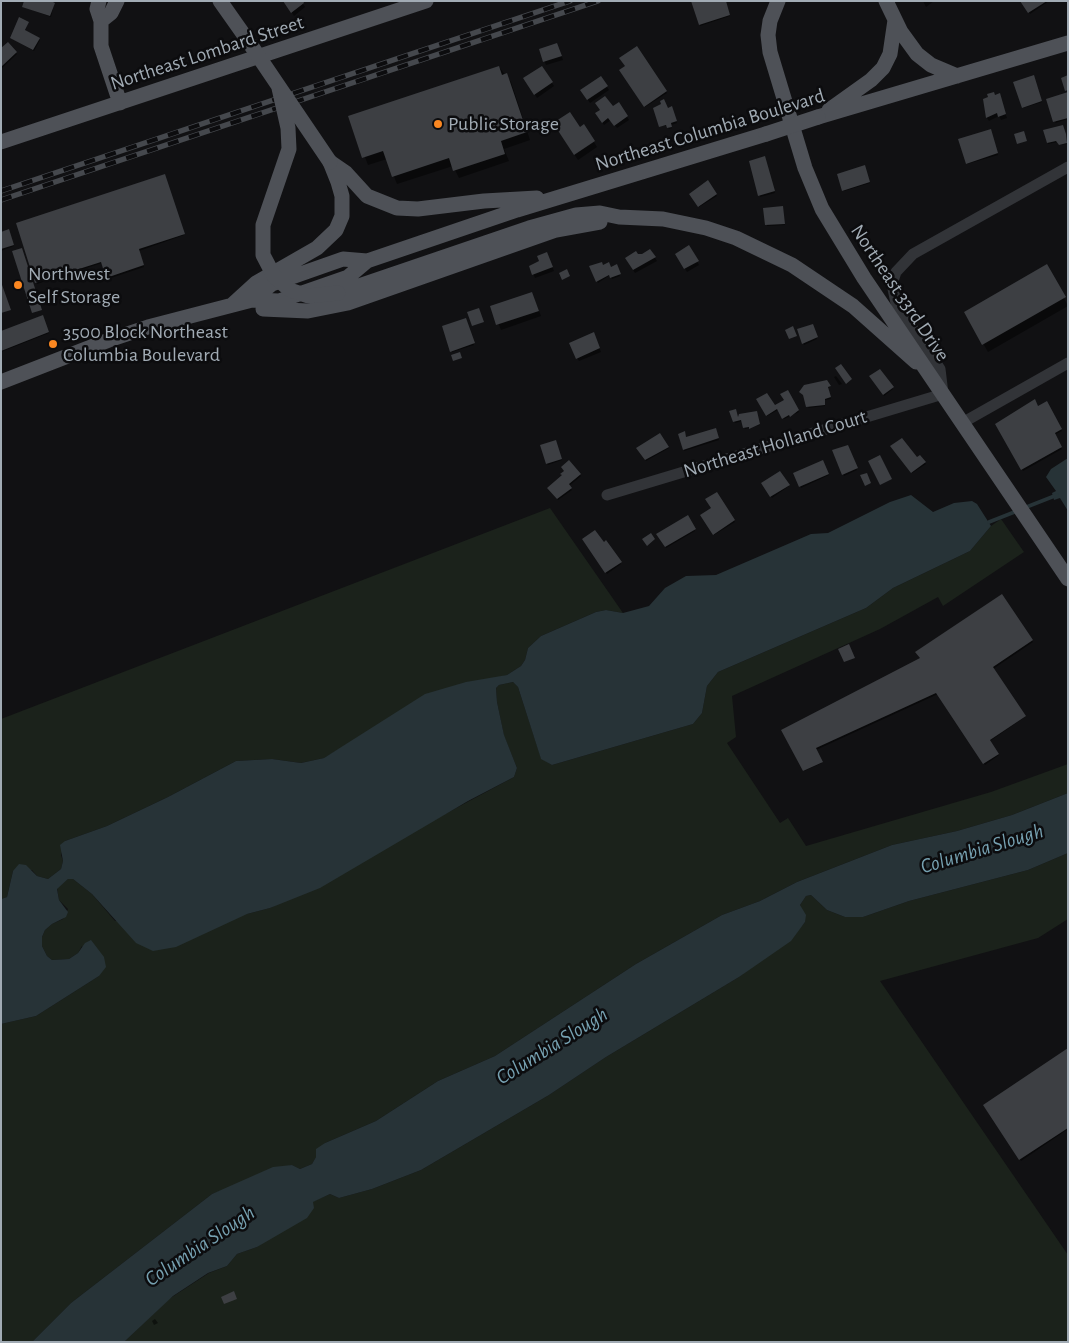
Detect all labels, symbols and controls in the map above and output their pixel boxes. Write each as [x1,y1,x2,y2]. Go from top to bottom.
street label: Northeast Lombard Street [107,10,307,96]
street label: Northeast Columbia Boulevard [592,84,828,176]
place label: Public Storage [448,112,559,136]
marker: Public Storage [432,118,444,130]
street label: Northeast 33rd Drive [845,220,955,366]
place label: Northwest Self Storage [28,262,120,309]
marker: Northwest Self Storage [12,279,24,291]
place label: 3500 Block Northeast Columbia Boulevard [63,320,228,367]
marker: 3500 Block Northeast Columbia Boulevard [47,338,59,350]
street label: Northeast Holland Court [680,405,870,483]
water label: Columbia Slough [918,818,1046,880]
water label: Columbia Slough [491,1002,613,1090]
water label: Columbia Slough [140,1200,260,1292]

